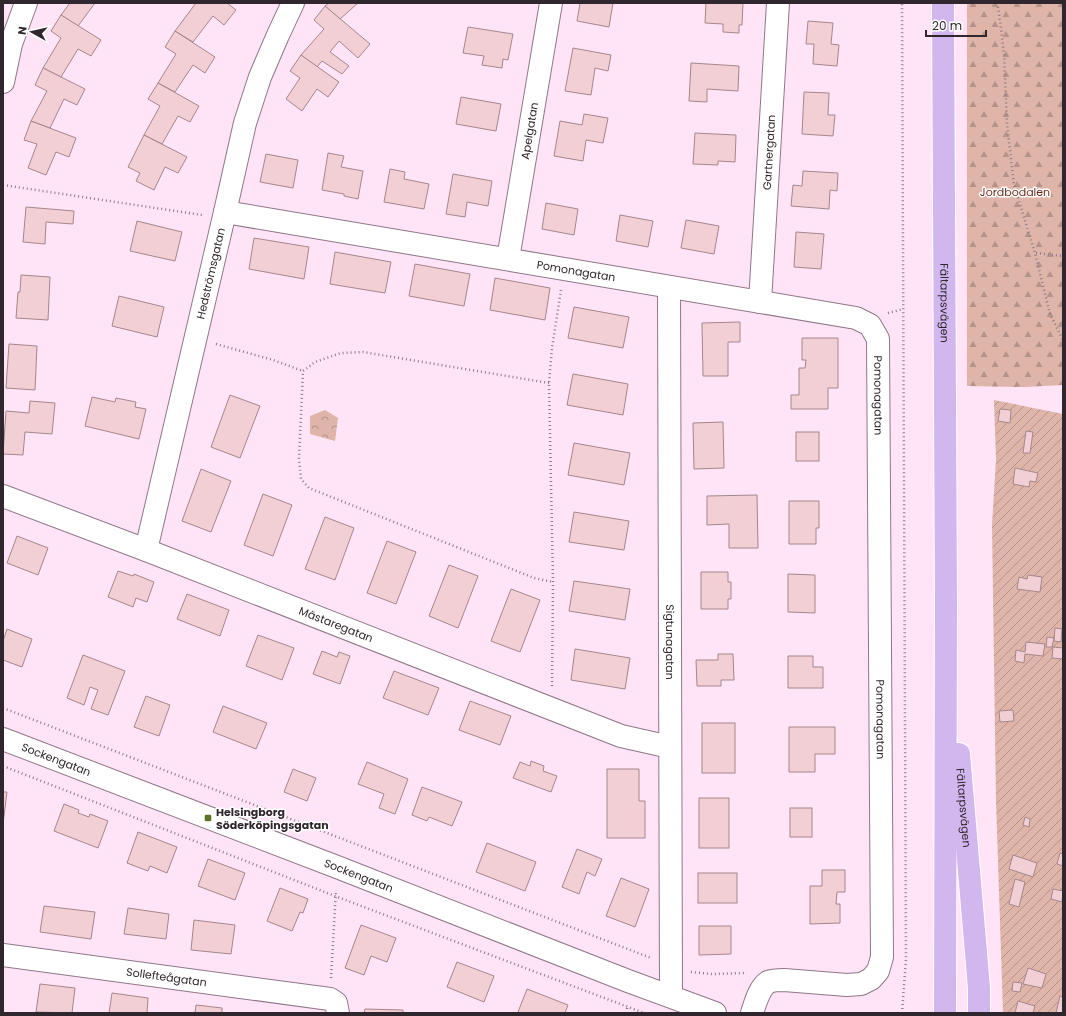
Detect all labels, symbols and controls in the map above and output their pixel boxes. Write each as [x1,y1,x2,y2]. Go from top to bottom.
north arrow [12,12,52,52]
scale bar [926,12,986,38]
text: 20 m [932,17,962,34]
text: N [14,25,31,36]
street label: Apelgatan [517,101,542,161]
street label: Gartnergatan [759,114,779,190]
park label: Jordbodalen [980,184,1050,200]
street label: Hedströmsgatan [192,226,229,321]
street label: Pomonagatan [535,256,617,285]
street label: Fältarpsvägen [936,263,953,343]
street label: Pomonagatan [870,355,887,435]
street label: Mästaregatan [297,603,376,646]
street label: Sigtunagatan [662,604,678,680]
street label: Pomonagatan [872,679,889,759]
street label: Sockengatan [19,739,93,780]
street label: Fältarpsvägen [952,768,975,848]
place label: Helsingborg Söderköpingsgatan [216,804,329,833]
marker: Helsingborg Söderköpingsgatan [203,813,213,823]
street label: Sockengatan [322,855,396,896]
street label: Sollefteågatan [125,964,208,990]

